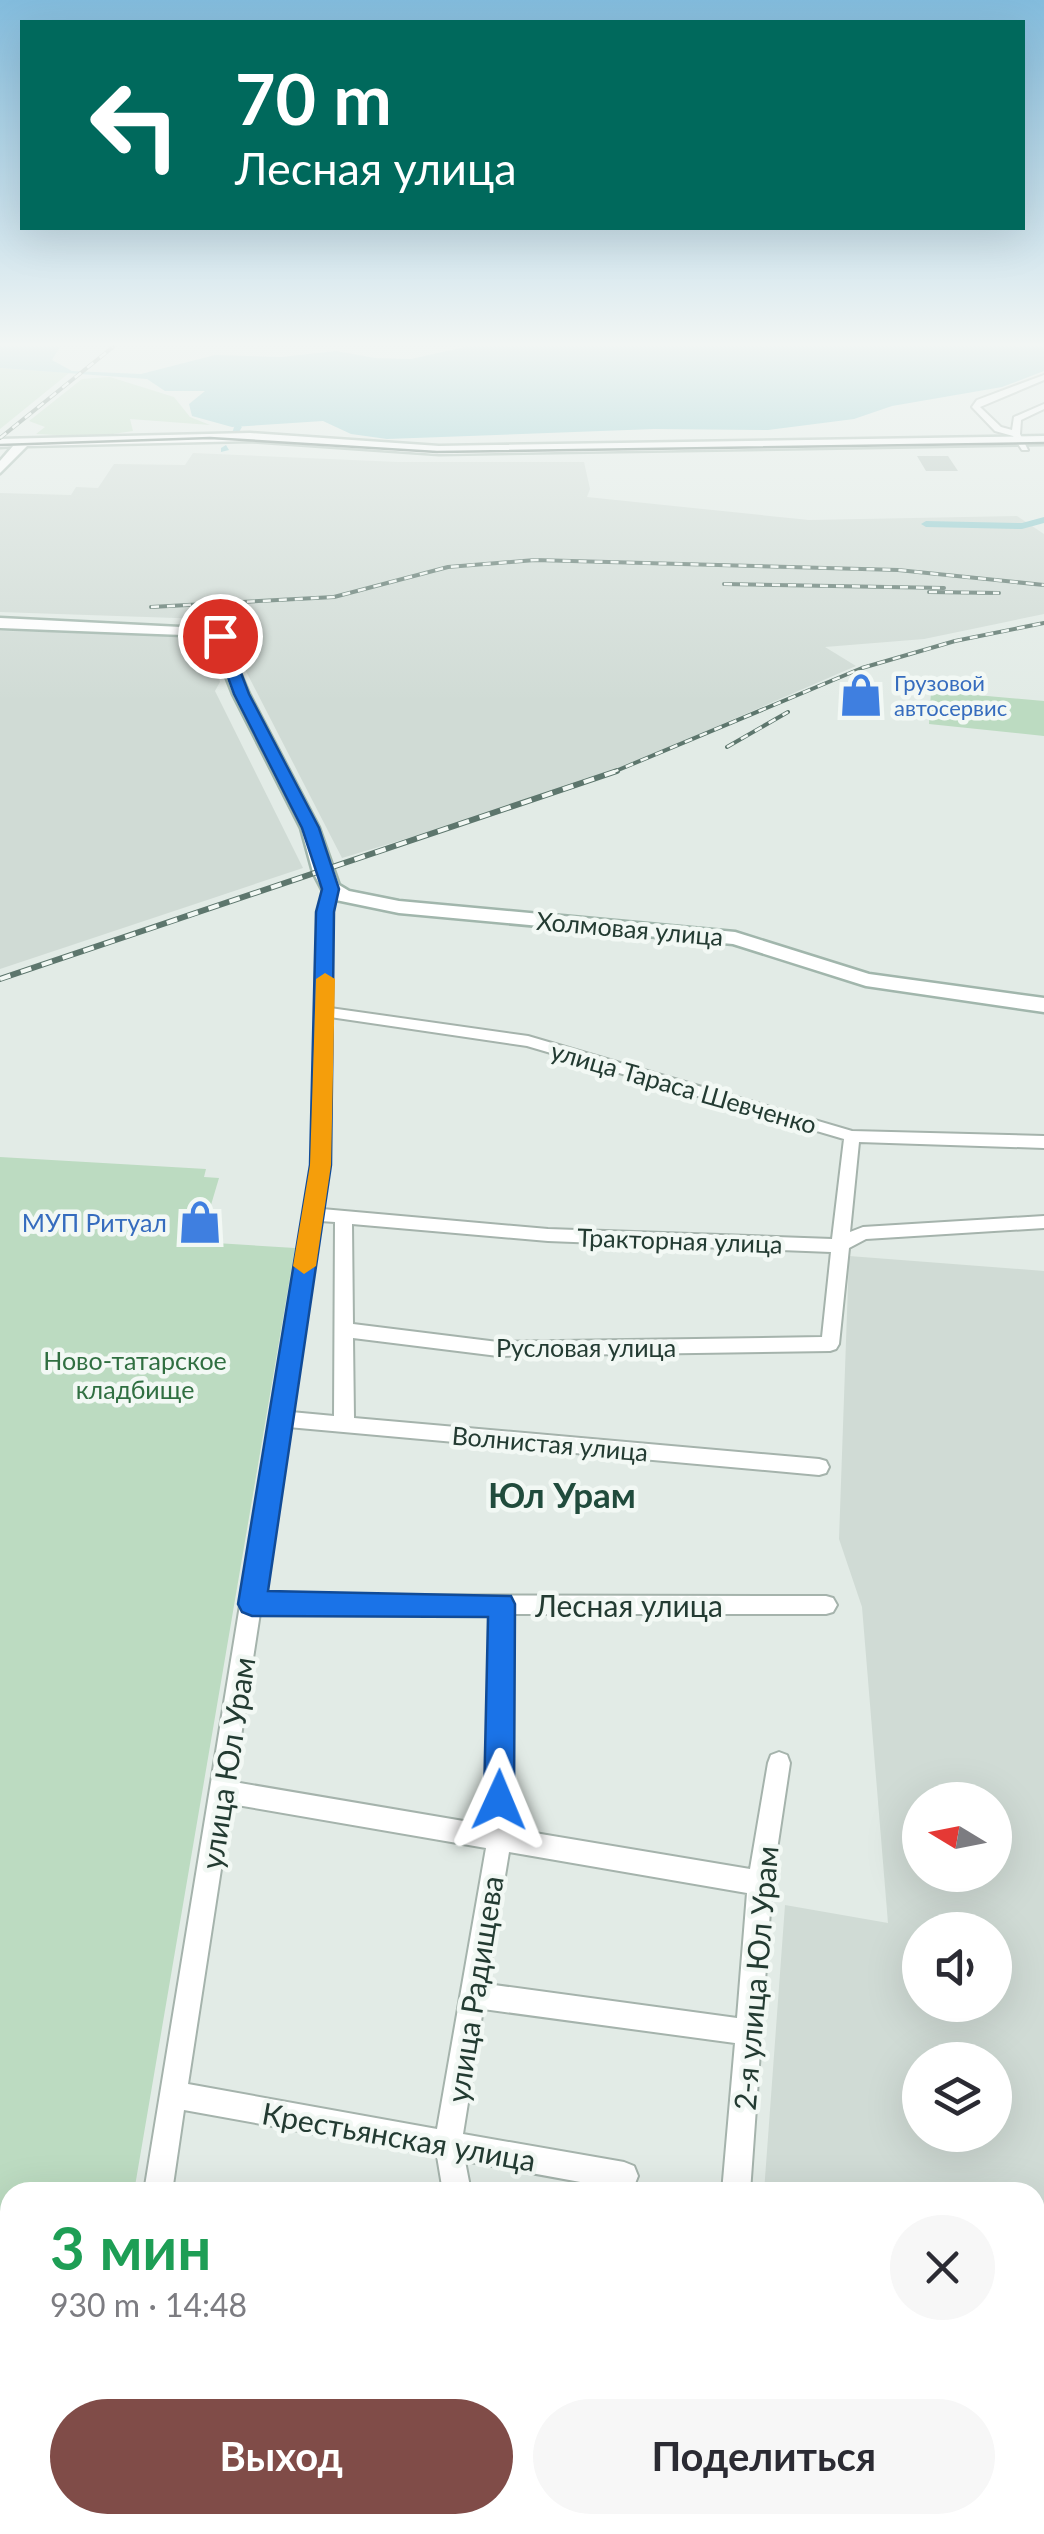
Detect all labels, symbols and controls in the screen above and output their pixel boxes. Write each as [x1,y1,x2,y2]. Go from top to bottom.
text: 70 m [235,56,392,140]
icon: left [70,60,200,190]
text: Лесная улица [235,141,517,195]
pin [178,594,263,679]
icon: arrive [193,609,248,664]
place label: Грузовой автосервис [894,669,1007,721]
shop icon: Грузовой автосервис [837,671,885,719]
street label: Холмовая улица [535,905,725,951]
street label: улица Тараса Шевченко [548,1035,820,1139]
shop icon: МУП Ритуал [176,1198,224,1246]
place label: МУП Ритуал [22,1207,167,1237]
street label: Тракторная улица [577,1221,783,1259]
street label: Русловая улица [496,1332,676,1362]
park label: Ново-татарское кладбище [43,1345,227,1404]
street label: Волнистая улица [451,1419,649,1467]
district label: Юл Урам [488,1473,636,1515]
street label: Лесная улица [534,1587,723,1623]
street label: улица Юл Урам [192,1654,262,1872]
position arrow [447,1748,551,1852]
north arrow [902,1782,1012,1892]
map controls [902,1782,1012,2152]
street label: 2-я улица Юл Урам [725,1844,785,2112]
street label: улица Радищева [438,1873,510,2105]
button: sound [902,1912,1012,2022]
button: layers [902,2042,1012,2152]
street label: Крестьянская улица [259,2094,539,2178]
text: 3 мин [50,2211,212,2283]
button: close [890,2215,995,2320]
text: 930 m · 14:48 [50,2285,247,2324]
button: Выход [50,2399,513,2514]
button: Поделиться [533,2399,995,2514]

